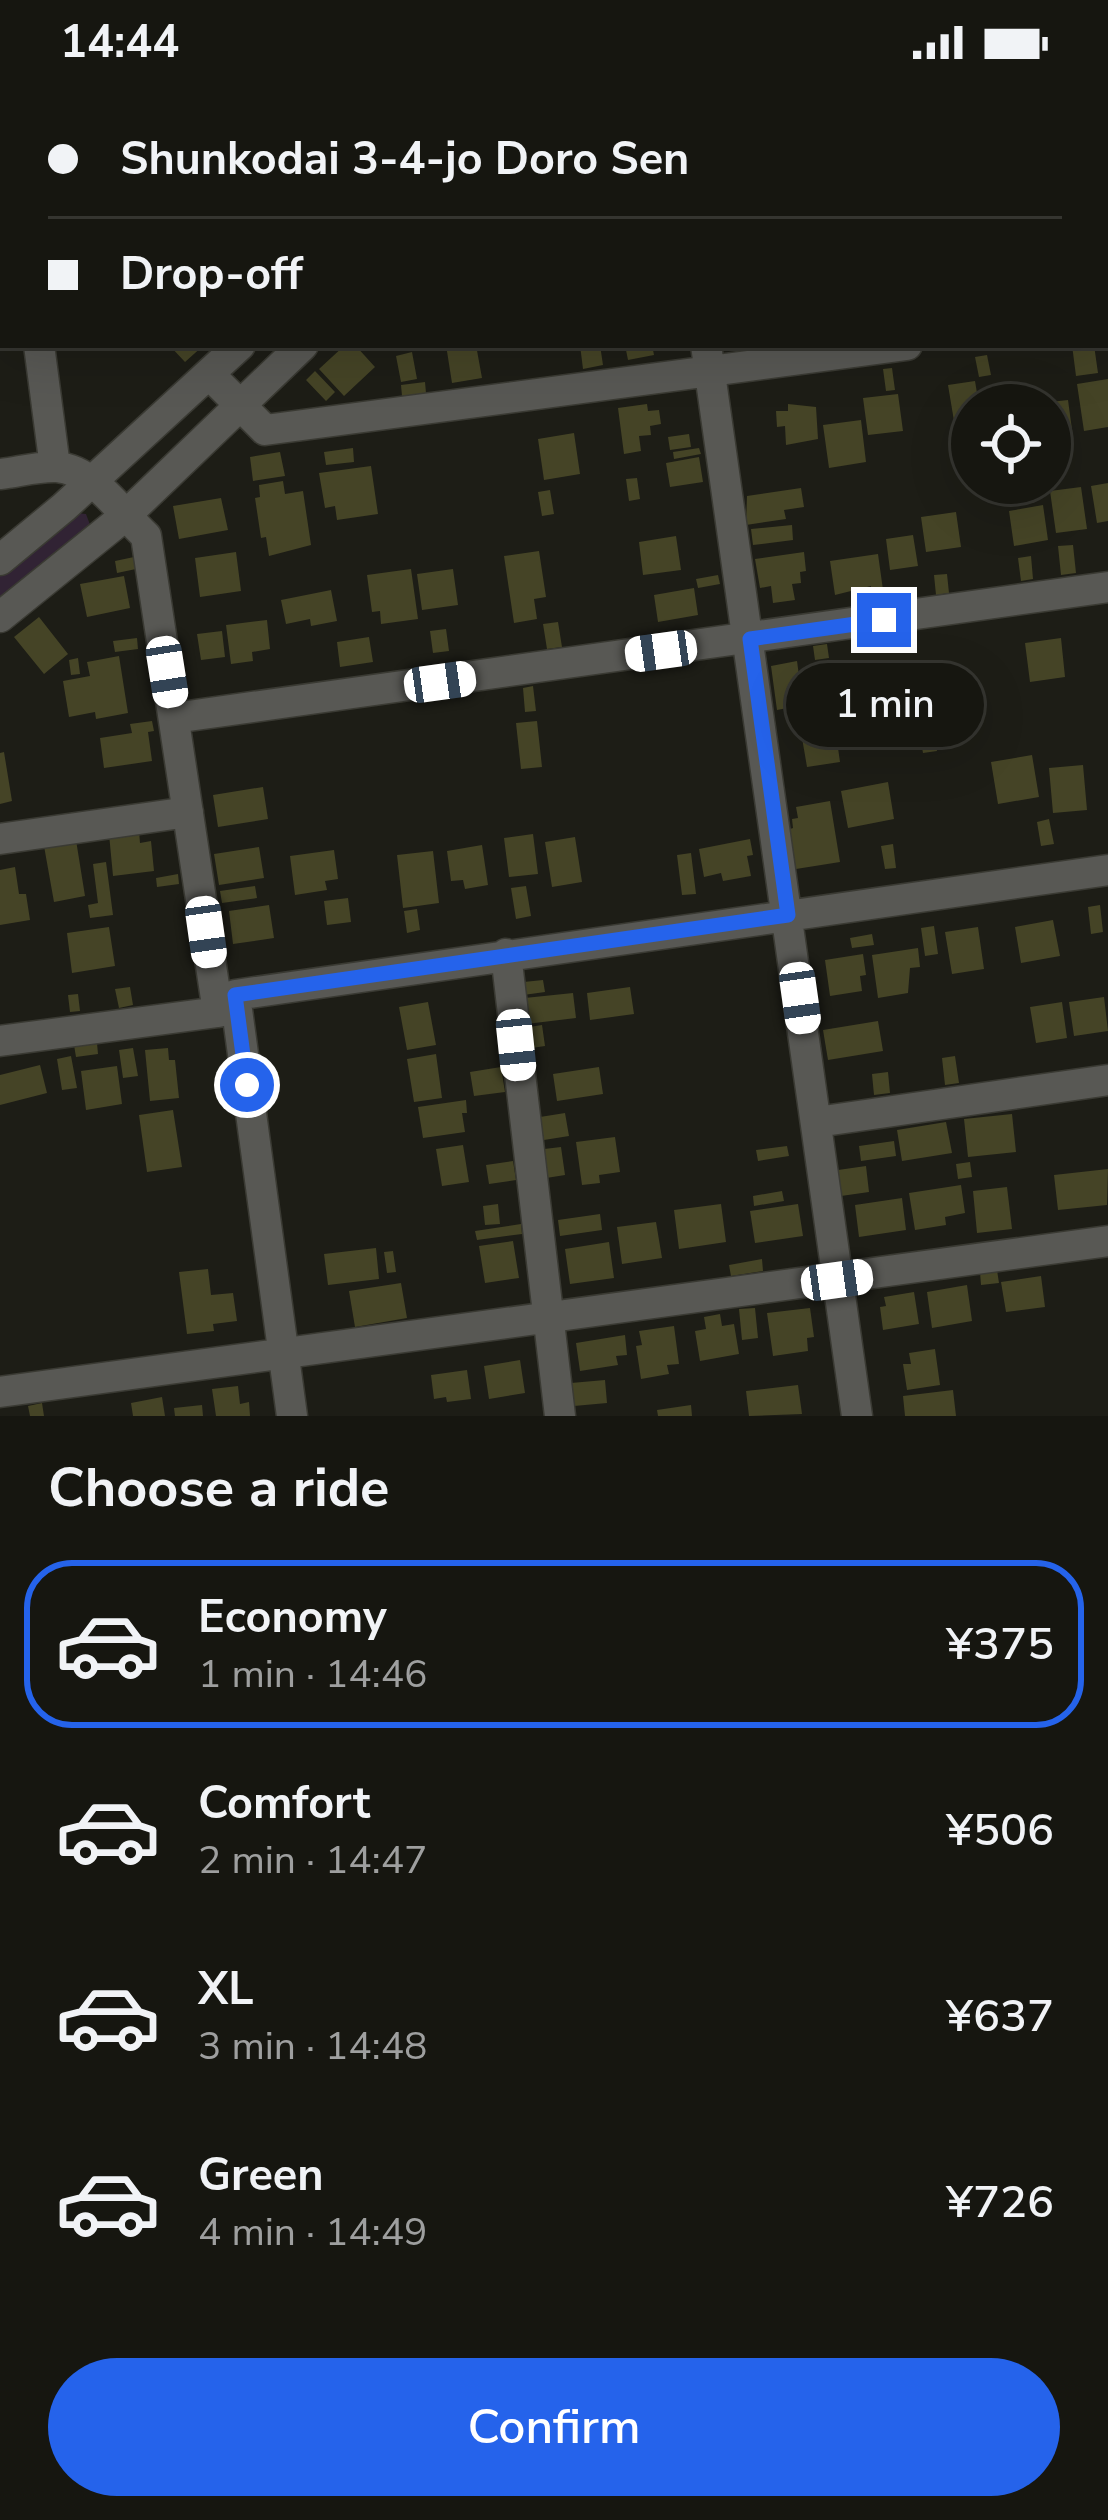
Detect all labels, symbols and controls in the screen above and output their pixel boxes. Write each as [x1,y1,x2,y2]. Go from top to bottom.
text: 14:44 [60,12,179,73]
text: Shunkodai 3-4-jo Doro Sen [120,129,689,190]
text: Drop-off [120,244,303,305]
map controls [951,384,1071,504]
button: locate [951,384,1071,504]
route end [857,593,911,647]
car [623,628,699,674]
car [144,634,190,710]
car [402,659,478,705]
callout: 1 min [785,662,983,746]
text: 1 min [835,678,935,731]
car [183,894,229,970]
car [777,960,823,1036]
car [494,1007,538,1083]
route start [220,1058,274,1112]
car [799,1257,875,1303]
text: Choose a ride [48,1451,389,1525]
text: Economy [198,1587,387,1648]
icon: car [54,1590,162,1698]
text: ¥375 [946,1614,1054,1675]
text: 1 min · 14:46 [198,1648,427,1701]
text: Comfort [198,1773,370,1834]
icon: car [54,1776,162,1884]
text: ¥506 [946,1800,1054,1861]
text: 2 min · 14:47 [198,1834,427,1887]
text: XL [198,1959,254,2020]
icon: car [54,1962,162,2070]
text: ¥637 [946,1986,1054,2047]
text: 3 min · 14:48 [198,2020,427,2073]
text: Green [198,2145,324,2206]
icon: car [54,2148,162,2256]
text: ¥726 [946,2172,1054,2233]
text: 4 min · 14:49 [198,2206,427,2259]
button: Confirm [48,2358,1060,2496]

